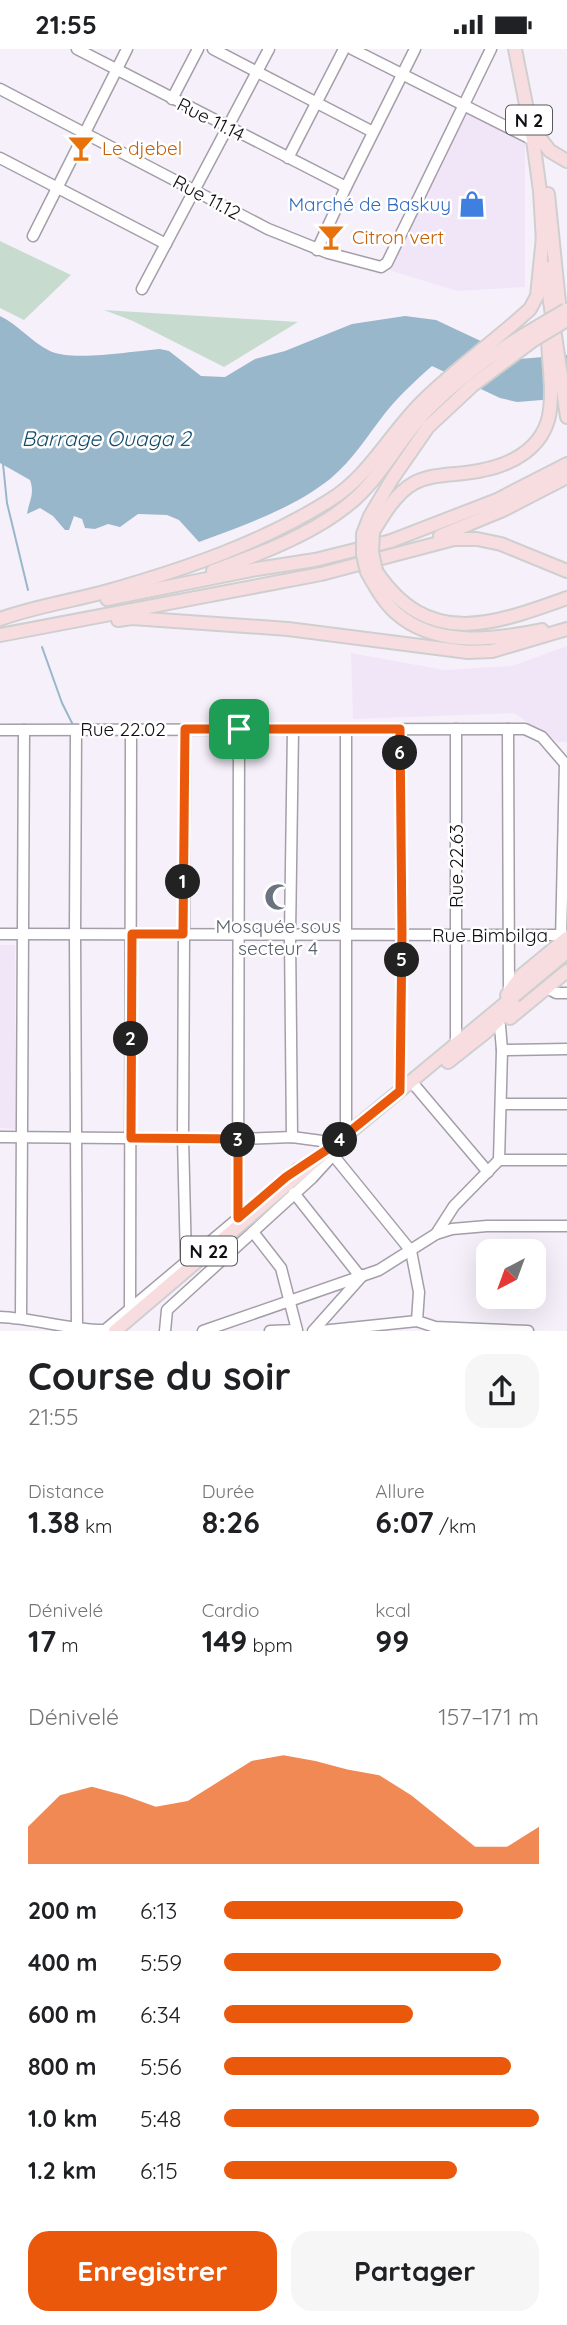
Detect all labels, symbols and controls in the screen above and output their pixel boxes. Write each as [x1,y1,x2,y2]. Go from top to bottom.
text: 21:55 [35,8,97,41]
street label: Rue 11.14 [173,92,249,146]
road number: N 2 [506,105,552,135]
bar icon: Le djebel [66,133,96,163]
place label: Le djebel [102,136,182,160]
street label: Rue 11.12 [169,169,245,225]
shop icon: Marché de Baskuy [457,189,487,219]
place label: Marché de Baskuy [288,192,451,216]
bar icon: Citron vert [316,222,346,252]
place label: Citron vert [352,225,444,249]
water label: Barrage Ouaga 2 [21,425,193,451]
pin [209,699,269,759]
icon: arrive [220,710,258,748]
street label: Rue 22.02 [80,717,166,741]
pin: 6 [382,735,418,771]
text: 6 [394,740,405,764]
street label: Rue 22.63 [444,824,468,908]
pin: 1 [166,865,200,899]
text: 1 [179,869,186,893]
mosque icon: Mosquée sous secteur 4 [263,882,293,912]
place label: Mosquée sous secteur 4 [215,914,341,960]
street label: Rue Bimbilga [432,923,548,947]
pin: 5 [384,943,420,977]
text: 5 [396,947,407,971]
pin: 2 [114,1021,148,1056]
text: 2 [125,1026,136,1050]
pin: 3 [220,1123,256,1157]
pin: 4 [322,1123,358,1157]
text: 3 [232,1127,243,1151]
text: 4 [334,1127,345,1151]
road number: N 22 [181,1237,237,1266]
north arrow [476,1239,546,1309]
map controls [476,1239,546,1309]
text: Course du soir [28,1352,291,1400]
button: share [465,1354,539,1428]
text: 21:55 [28,1402,79,1431]
text: Distance [28,1479,104,1503]
text: Durée [202,1479,255,1503]
text: Allure [375,1479,425,1503]
text: 1.38 [28,1503,80,1541]
text: 8:26 [202,1503,260,1541]
text: 6:07 [375,1503,434,1541]
text: km [80,1514,112,1538]
text: /km [434,1514,476,1538]
text: Dénivelé [28,1598,103,1622]
text: Cardio [202,1598,260,1622]
text: kcal [375,1598,411,1622]
text: 17 [28,1622,56,1660]
text: 149 [202,1622,247,1660]
text: 99 [375,1622,409,1660]
text: m [56,1633,79,1657]
text: bpm [247,1633,293,1657]
text: Dénivelé [28,1702,119,1731]
text: 157–171 m [438,1702,539,1731]
text: 200 m [28,1896,97,1925]
text: 6:13 [140,1896,177,1925]
text: 400 m [28,1948,97,1977]
text: 5:59 [140,1948,182,1977]
text: 600 m [28,2000,97,2029]
text: 6:34 [140,2000,181,2029]
text: 800 m [28,2052,97,2081]
text: 5:56 [140,2052,182,2081]
text: 1.0 km [28,2104,98,2133]
text: 5:48 [140,2104,181,2133]
text: 1.2 km [28,2156,97,2185]
text: 6:15 [140,2156,178,2185]
button: Enregistrer [28,2231,277,2311]
button: Partager [291,2231,539,2311]

